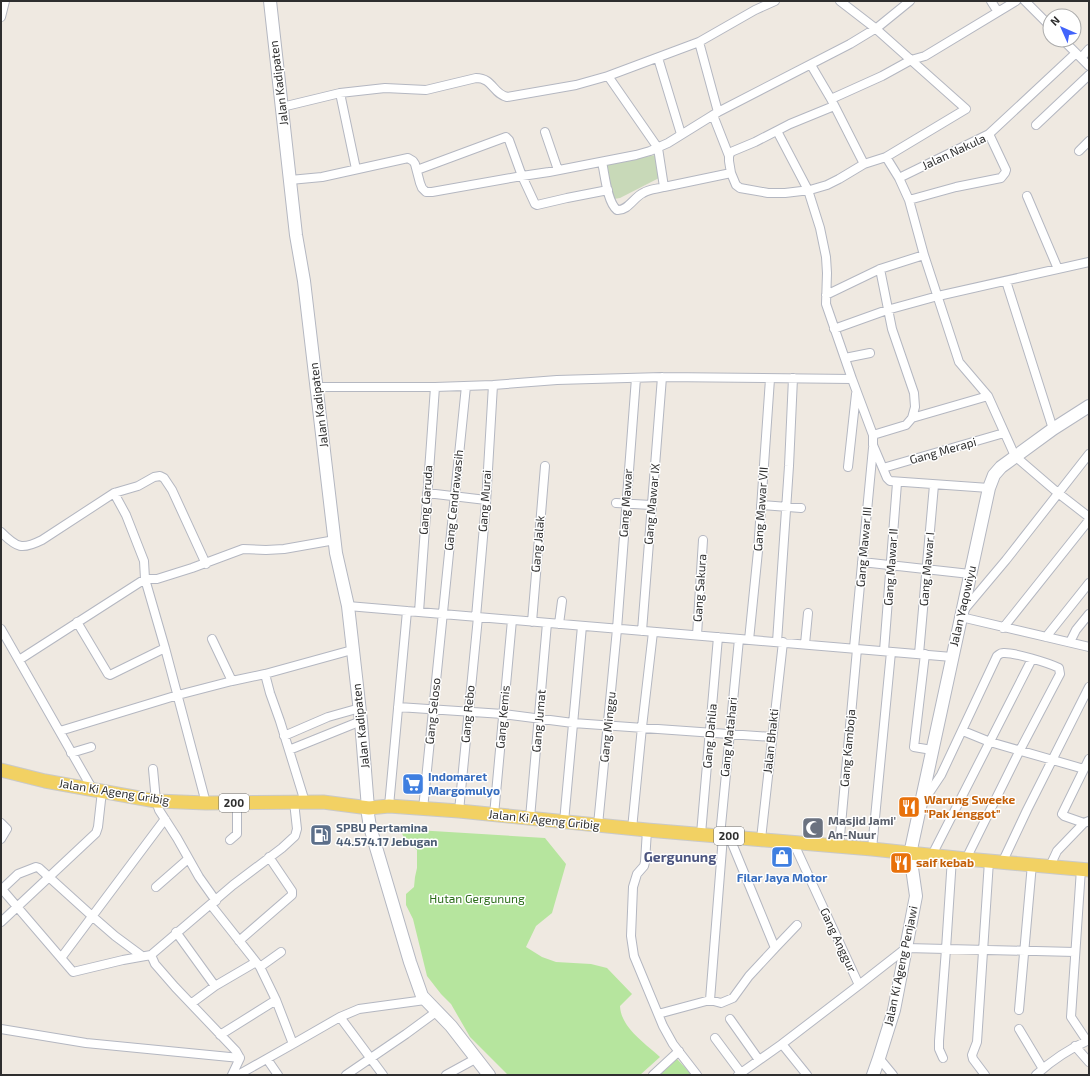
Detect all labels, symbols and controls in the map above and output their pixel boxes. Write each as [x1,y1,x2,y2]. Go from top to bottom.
north arrow [1042,8,1082,48]
text: N [1047,13,1062,28]
street label: Jalan Kadipaten [266,40,290,126]
street label: Jalan Nakula [920,130,988,172]
street label: Jalan Kadipaten [306,362,330,448]
street label: Gang Merapi [908,434,978,466]
street label: Gang Cendrawasih [441,449,465,551]
street label: Gang Mawar IX [640,462,662,545]
street label: Gang Garuda [416,465,434,535]
street label: Gang Mawar VII [750,466,770,552]
street label: Gang Mawar [616,468,634,538]
street label: Gang Murai [475,469,493,532]
street label: Gang Mawar III [853,506,873,588]
street label: Gang Jalak [528,515,546,573]
street label: Gang Mawar II [880,528,900,606]
street label: Gang Mawar I [916,531,936,607]
street label: Gang Sakura [690,553,708,622]
street label: Jalan Yaqowiyu [946,564,978,648]
street label: Gang Seloso [422,677,442,745]
street label: Jalan Kadipaten [349,683,371,769]
street label: Gang Rebo [458,684,477,743]
street label: Gang Kemis [492,685,512,749]
street label: Gang Jumat [528,689,548,753]
street label: Gang Minggu [596,691,618,763]
street label: Gang Matahari [717,696,739,777]
street label: Gang Dahlia [699,703,719,769]
street label: Jalan Bhakti [760,708,780,774]
street label: Gang Kamboja [837,708,858,787]
place label: Indomaret Margomulyo [428,769,500,798]
supermarket icon: Indomaret Margomulyo [400,771,426,797]
street label: Jalan Ki Ageng Gribig [58,775,171,807]
place label: Warung Sweeke "Pak Jenggot" [924,792,1016,820]
road number: 200 [219,794,249,812]
restaurant icon: Warung Sweeke "Pak Jenggot" [896,794,922,820]
street label: Jalan Ki Ageng Gribig [488,806,601,832]
place label: Masjid Jami' An-Nuur [828,813,896,841]
mosque icon: Masjid Jami' An-Nuur [800,815,826,841]
place label: SPBU Pertamina 44.574.17 Jebugan [336,820,438,848]
fuel station icon: SPBU Pertamina 44.574.17 Jebugan [308,822,334,848]
road number: 200 [714,827,744,845]
shop icon: Filar Jaya Motor [769,844,795,870]
district label: Gergunung [644,848,716,865]
restaurant icon: saif kebab [888,850,914,876]
place label: saif kebab [916,855,974,869]
place label: Filar Jaya Motor [737,870,827,885]
park label: Hutan Gergunung [429,891,525,905]
street label: Jalan Ki Ageng Penjawi [880,904,921,1027]
street label: Gang Anggur [818,905,860,974]

